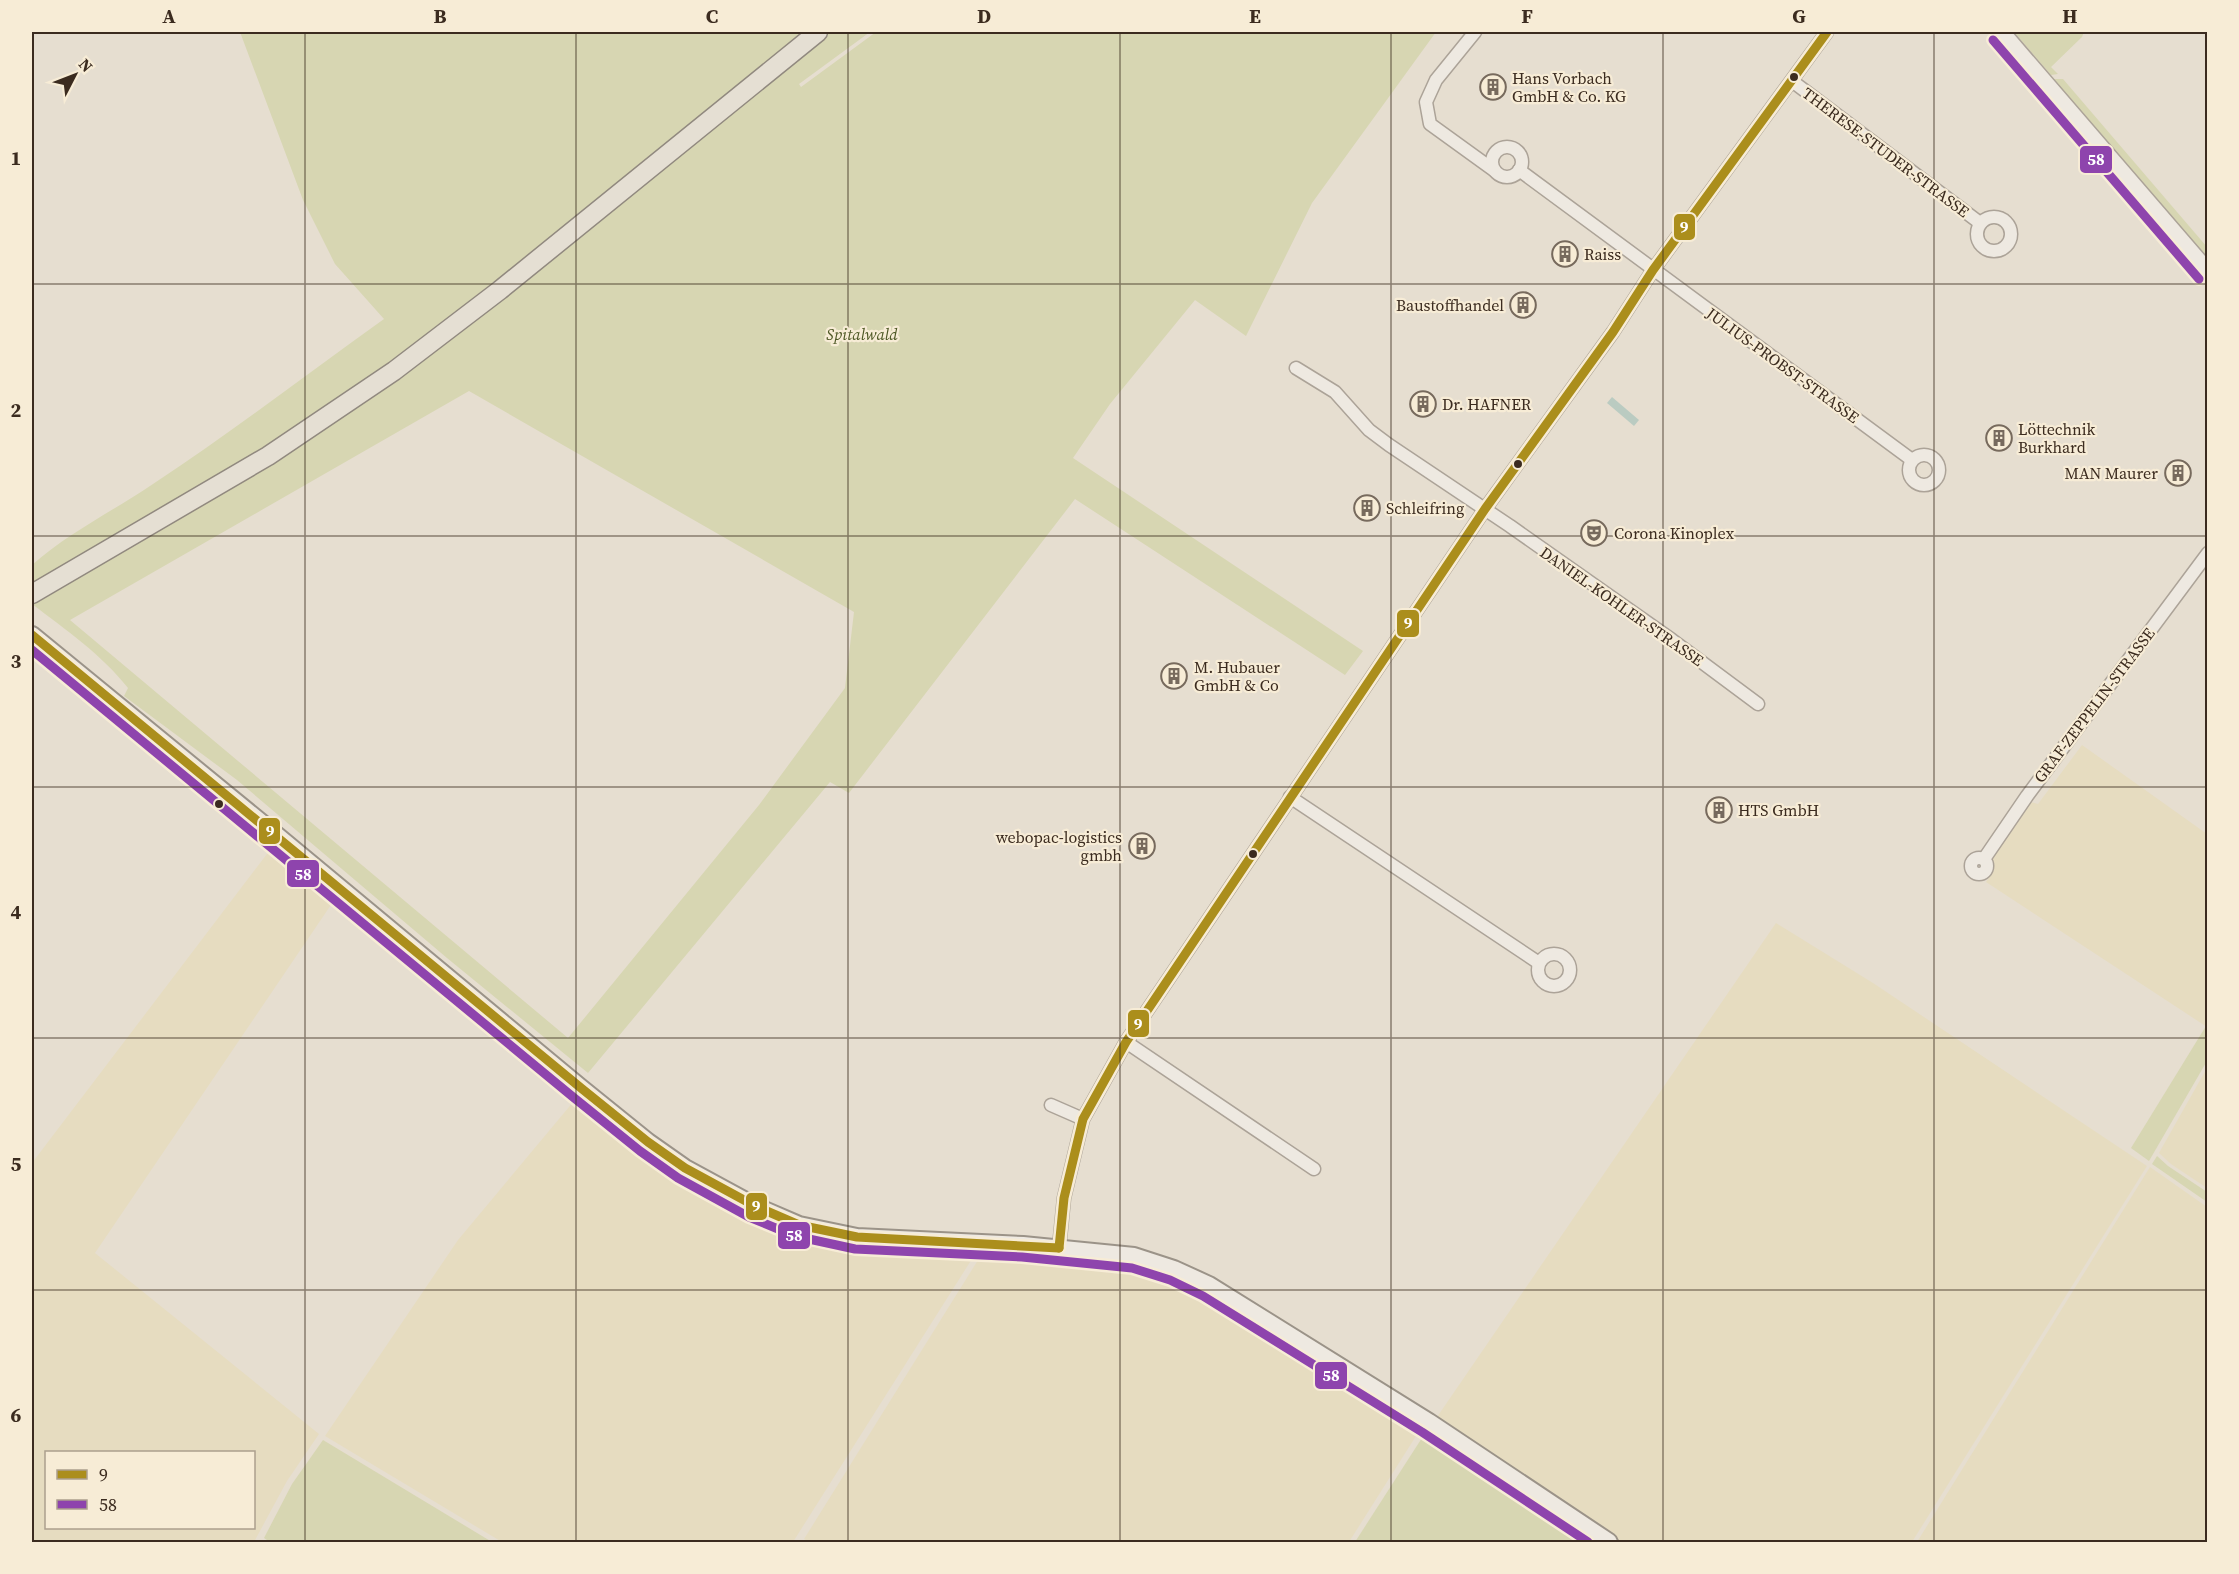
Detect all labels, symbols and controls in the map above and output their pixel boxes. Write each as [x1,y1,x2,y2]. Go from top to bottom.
text: A [162,2,176,30]
text: B [433,2,447,30]
text: C [706,2,718,30]
text: D [977,2,991,30]
text: E [1249,2,1261,30]
text: F [1521,2,1533,30]
text: G [1792,2,1806,30]
text: H [2062,2,2078,30]
north arrow [45,45,105,105]
text: N [74,53,98,77]
place label: Hans Vorbach GmbH & Co. KG [1512,67,1626,107]
unlabelled marker [1788,71,1800,83]
building icon: Hans Vorbach GmbH & Co. KG [1478,72,1508,102]
street label: THERESE-STUDER-STRASSE [1798,82,1974,222]
text: 1 [11,144,21,172]
line badge: 58 [2079,145,2113,174]
text: 58 [2087,148,2105,170]
line badge: 9 [1673,213,1696,241]
text: 9 [1680,216,1689,238]
building icon: Raiss [1550,239,1580,269]
place label: Raiss [1584,243,1621,265]
building icon: Baustoffhandel [1508,290,1538,320]
place label: Baustoffhandel [1396,294,1504,316]
street label: JULIUS-PROBST-STRASSE [1701,301,1864,428]
park label: Spitalwald [826,323,898,345]
building icon: Dr. HAFNER [1408,389,1438,419]
place label: Dr. HAFNER [1442,393,1532,415]
text: 2 [11,396,22,424]
place label: Löttechnik Burkhard [2018,418,2096,458]
building icon: Löttechnik Burkhard [1984,423,2014,453]
unlabelled marker [1512,458,1524,470]
building icon: MAN Maurer [2163,458,2193,488]
place label: MAN Maurer [2064,462,2158,484]
building icon: Schleifring [1352,493,1382,523]
place label: Schleifring [1386,497,1464,519]
theatre icon: Corona Kinoplex [1579,518,1609,548]
place label: Corona Kinoplex [1614,522,1735,544]
street label: DANIEL-KOHLER-STRASSE [1536,541,1708,671]
line badge: 9 [1396,609,1420,638]
text: 9 [1404,612,1413,634]
street label: GRAF-ZEPPELIN-STRASSE [2028,623,2160,787]
text: 3 [11,647,22,675]
place label: M. Hubauer GmbH & Co [1194,656,1280,696]
building icon: M. Hubauer GmbH & Co [1159,661,1189,691]
building icon: HTS GmbH [1704,795,1734,825]
unlabelled marker [213,798,225,810]
place label: HTS GmbH [1738,799,1819,821]
line badge: 9 [258,817,281,845]
text: 9 [266,820,275,842]
place label: webopac-logistics gmbh [996,826,1122,866]
building icon: webopac-logistics gmbh [1127,831,1157,861]
unlabelled marker [1247,848,1259,860]
line badge: 58 [286,859,320,888]
text: 58 [294,863,312,885]
text: 4 [11,898,22,926]
line badge: 9 [1127,1009,1150,1038]
text: 9 [1134,1013,1143,1035]
text: 5 [11,1150,22,1178]
line badge: 9 [745,1192,768,1221]
text: 9 [752,1195,761,1217]
line badge: 58 [777,1221,811,1250]
text: 58 [785,1224,803,1246]
line badge: 58 [1314,1361,1348,1390]
text: 58 [1322,1364,1340,1386]
text: 6 [11,1401,22,1429]
legend [45,1451,255,1529]
text: 9 [99,1462,108,1487]
text: 58 [99,1492,117,1517]

